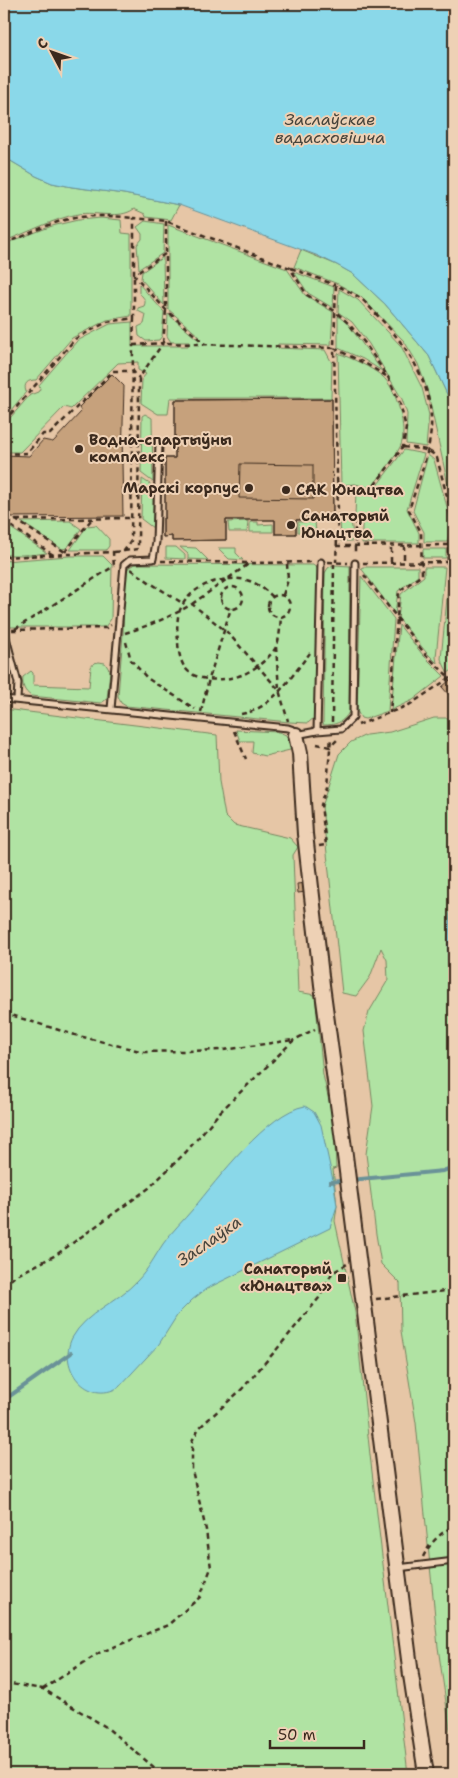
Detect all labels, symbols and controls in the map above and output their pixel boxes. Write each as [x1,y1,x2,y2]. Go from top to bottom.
north arrow [28,28,78,78]
text: С [33,34,52,53]
water label: Заслаўскае вадасховішча [275,109,385,148]
place label: Водна-спартыўны комплекс [89,430,232,467]
marker: Водна-спартыўны комплекс [73,443,85,455]
place label: Марскі корпус [123,478,239,498]
place label: САК Юнацтва [296,480,404,500]
marker: Марскі корпус [243,482,255,494]
marker: САК Юнацтва [280,484,292,496]
place label: Санаторый Юнацтва [301,506,390,543]
marker: Санаторый Юнацтва [285,519,297,531]
water label: Заслаўка [173,1211,245,1271]
place label: Санаторый «Юнацтва» [240,1259,333,1296]
marker: Санаторый «Юнацтва» [336,1272,348,1284]
scale bar [270,1718,364,1750]
text: 50 m [278,1725,316,1745]

